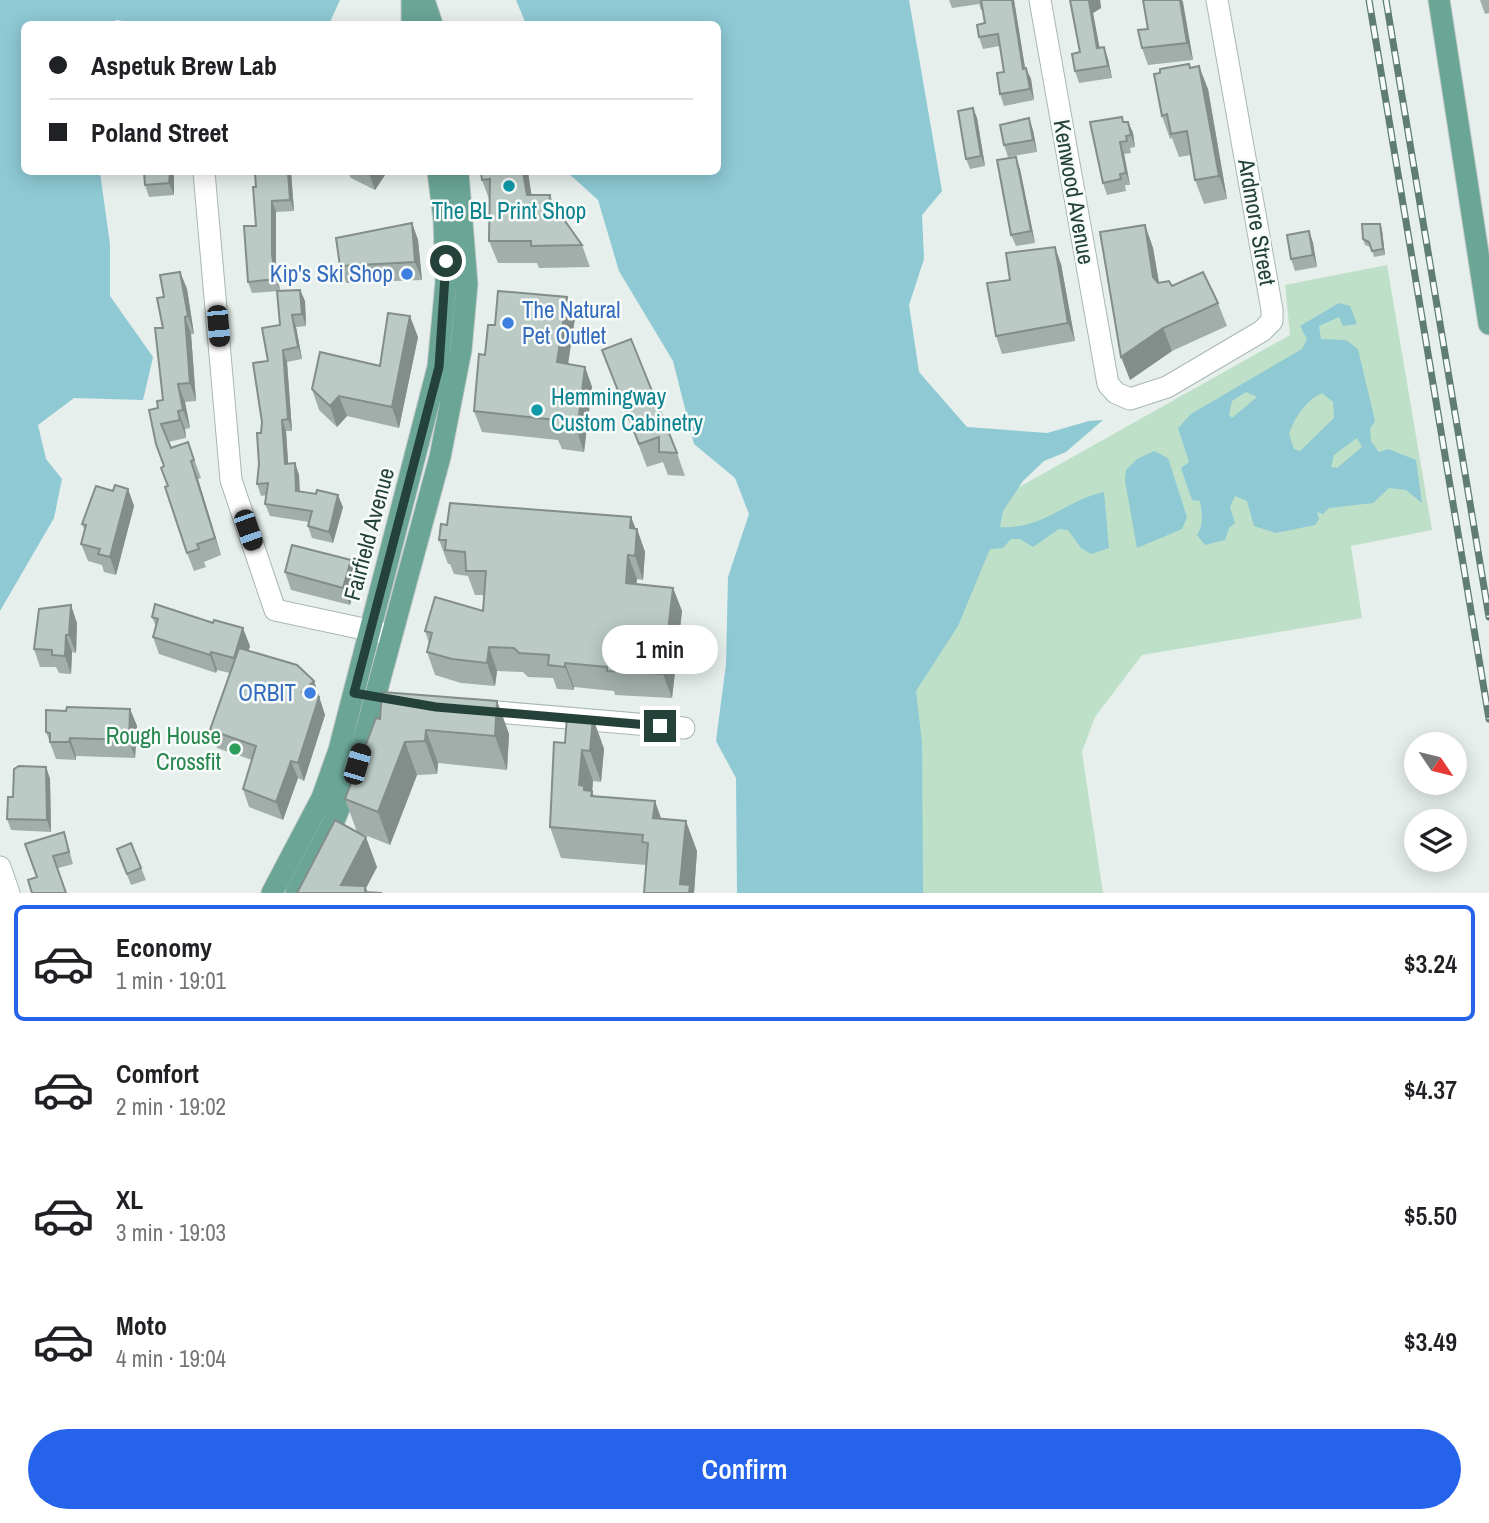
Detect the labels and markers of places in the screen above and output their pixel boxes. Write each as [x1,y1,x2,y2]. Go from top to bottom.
marker: The BL Print Shop [501,178,517,194]
place label: The BL Print Shop [432,195,586,226]
place label: Kip's Ski Shop [270,258,393,289]
marker: Kip's Ski Shop [399,266,415,282]
place label: The Natural Pet Outlet [522,294,621,351]
marker: The Natural Pet Outlet [500,315,516,331]
place label: Hemmingway Custom Cabinetry [551,381,704,438]
marker: Hemmingway Custom Cabinetry [529,402,545,418]
place label: ORBIT [238,677,296,708]
marker: ORBIT [302,685,318,701]
place label: Rough House Crossfit [106,720,221,777]
marker: Rough House Crossfit [227,741,243,757]

